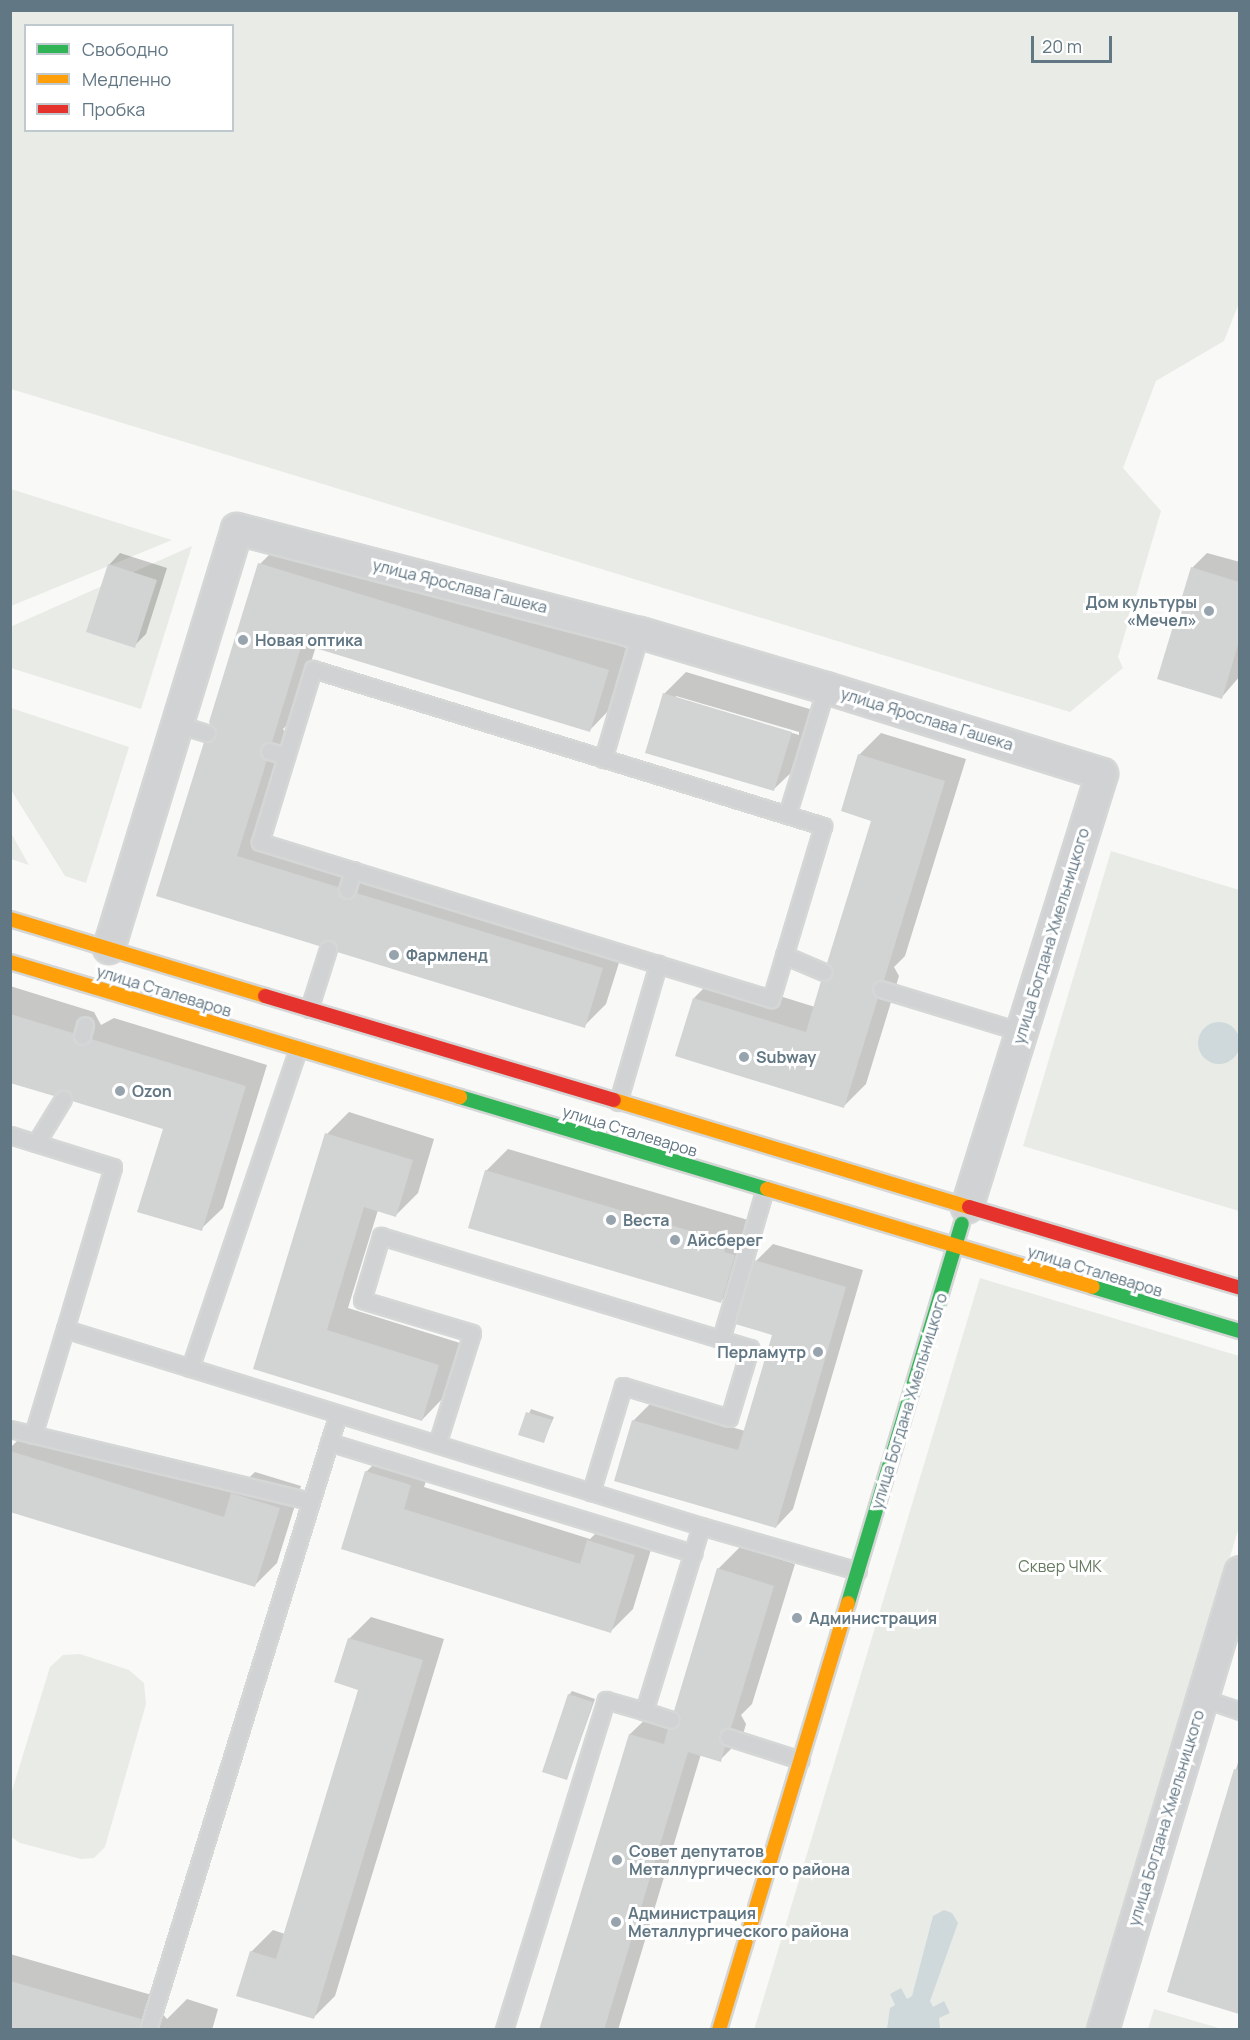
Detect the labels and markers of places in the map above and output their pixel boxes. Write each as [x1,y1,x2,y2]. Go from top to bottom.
place label: Дом культуры «Мечел» [1085,592,1197,630]
marker: Дом культуры «Мечел» [1202,604,1216,618]
place label: Новая оптика [255,630,363,650]
marker: Новая оптика [236,633,250,647]
place label: Фармленд [406,945,488,965]
marker: Фармленд [387,948,401,962]
place label: Subway [756,1047,816,1067]
marker: Subway [737,1050,751,1064]
place label: Ozon [132,1081,172,1101]
marker: Ozon [113,1084,127,1098]
place label: Веста [623,1210,669,1230]
marker: Веста [604,1213,618,1227]
place label: Айсберег [687,1230,763,1250]
marker: Айсберег [668,1233,682,1247]
place label: Перламутр [717,1342,806,1362]
marker: Перламутр [811,1345,825,1359]
place label: Администрация [809,1608,937,1628]
marker: Администрация [790,1611,804,1625]
place label: Совет депутатов Металлургического района [629,1841,850,1879]
marker: Совет депутатов Металлургического района [610,1853,624,1867]
place label: Администрация Металлургического района [628,1903,849,1941]
marker: Администрация Металлургического района [609,1915,623,1929]

